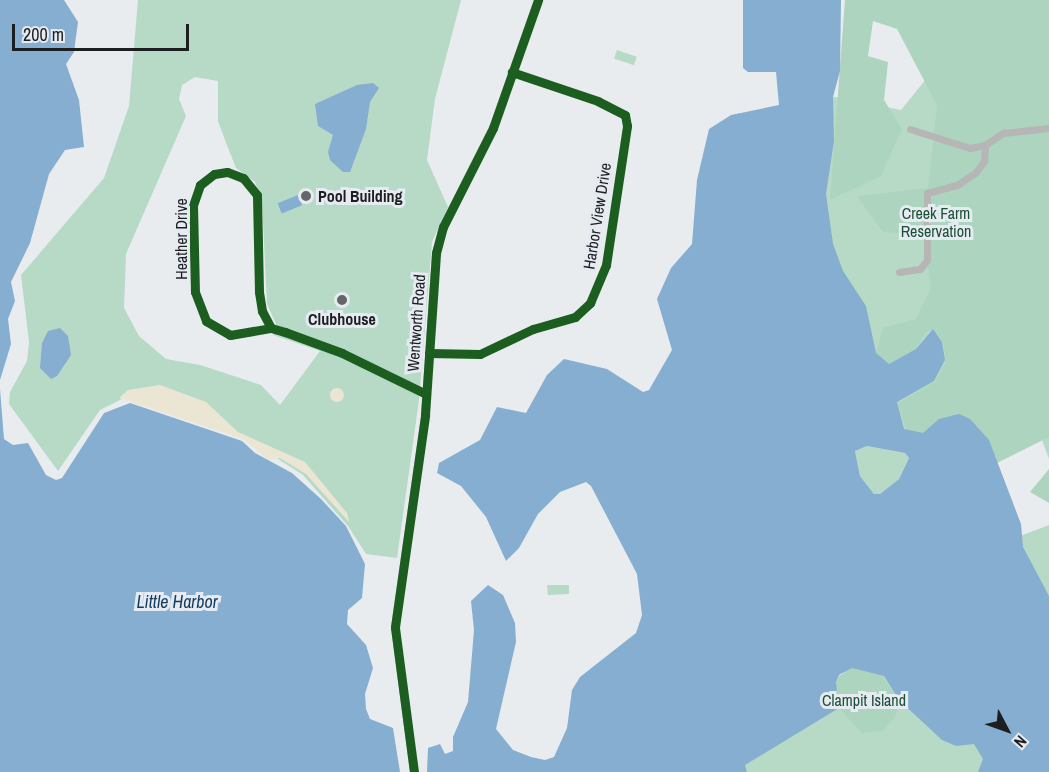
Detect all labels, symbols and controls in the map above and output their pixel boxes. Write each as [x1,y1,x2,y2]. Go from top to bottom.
scale bar [15,12,192,50]
text: 200 m [23,22,64,47]
street label: Harbor View Drive [579,161,615,271]
place label: Pool Building [318,186,403,206]
marker: Pool Building [299,189,313,203]
street label: Heather Drive [171,198,191,280]
park label: Creek Farm Reservation [901,203,971,241]
street label: Wentworth Road [403,274,429,372]
marker: Clubhouse [335,293,349,307]
place label: Clubhouse [308,309,376,329]
water label: Little Harbor [136,591,218,613]
park label: Clampit Island [822,690,906,710]
north arrow [977,700,1037,760]
text: N [1009,731,1032,753]

